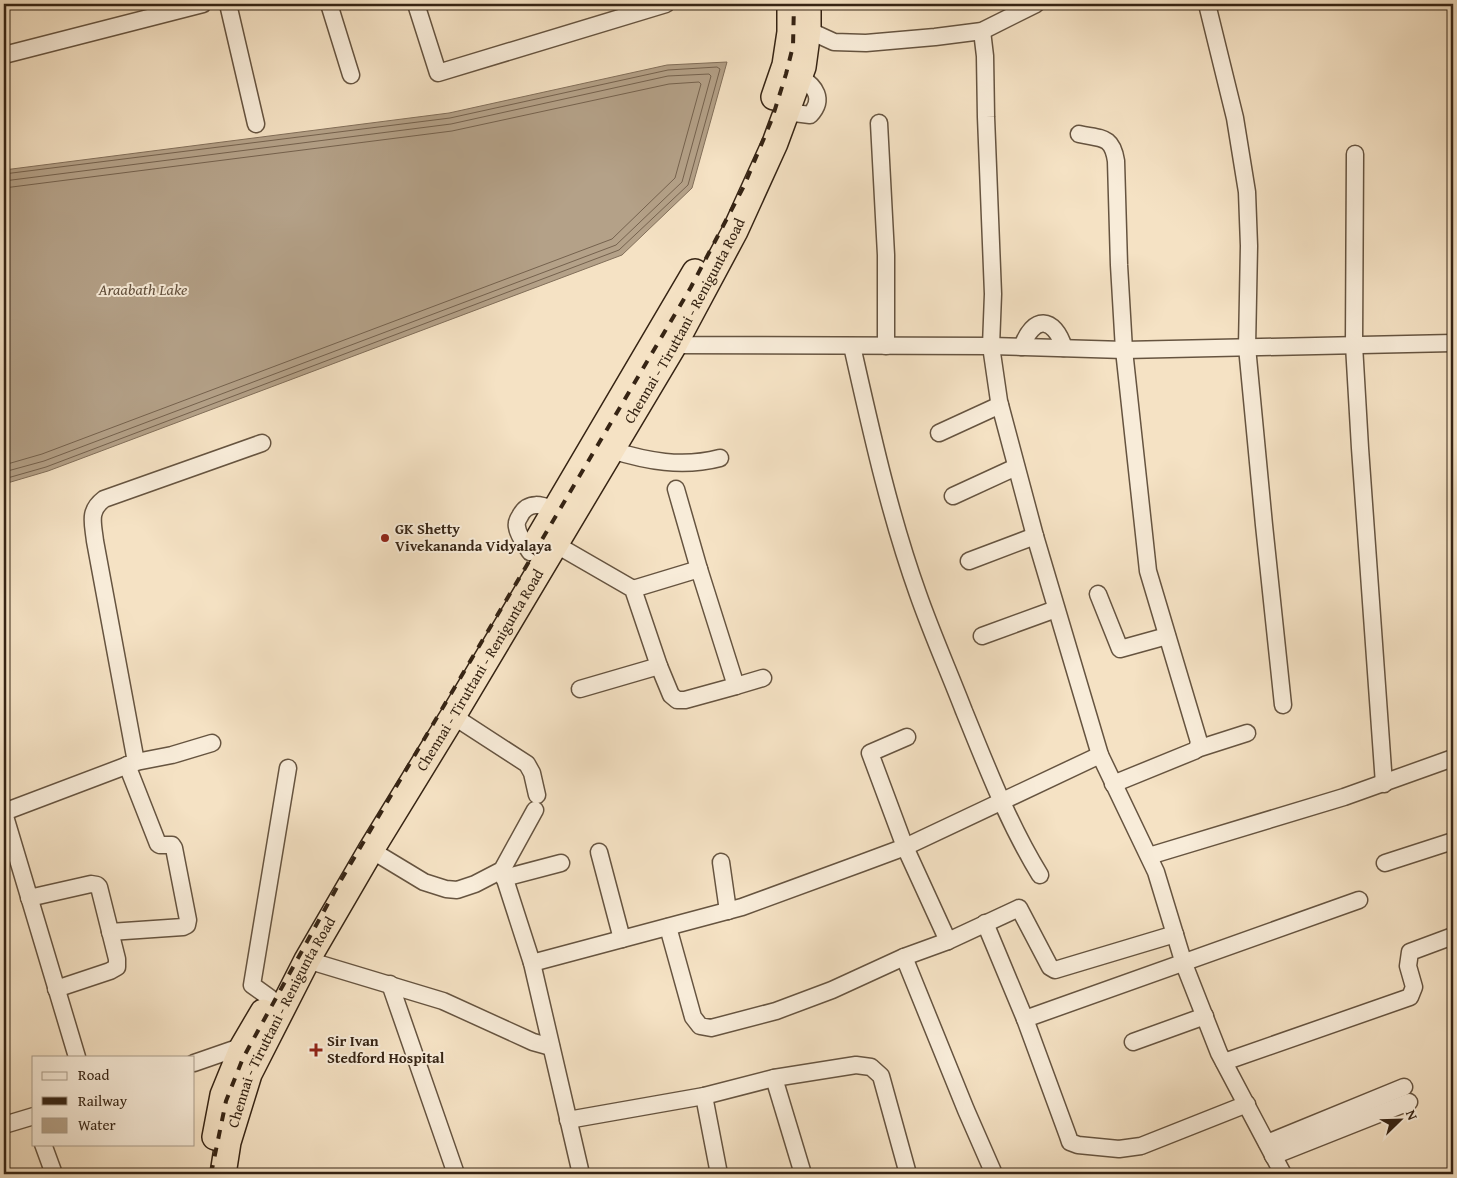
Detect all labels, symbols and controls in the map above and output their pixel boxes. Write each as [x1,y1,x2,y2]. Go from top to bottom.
street label: Chennai - Tiruttani - Renigunta Road [619,214,750,427]
water label: Araabath Lake [97,277,188,301]
place label: GK Shetty Vivekananda Vidyalaya [395,518,552,556]
marker: GK Shetty Vivekananda Vidyalaya [379,532,391,544]
street label: Chennai - Tiruttani - Renigunta Road [411,565,548,775]
street label: Chennai - Tiruttani - Renigunta Road [222,912,340,1130]
place label: Sir Ivan Stedford Hospital [327,1030,445,1068]
marker: Sir Ivan Stedford Hospital [309,1043,323,1057]
legend [32,1056,195,1146]
text: Road [78,1064,109,1085]
text: Railway [78,1090,128,1111]
north arrow [1374,1096,1424,1146]
text: N [1401,1107,1423,1124]
text: Water [78,1114,116,1135]

